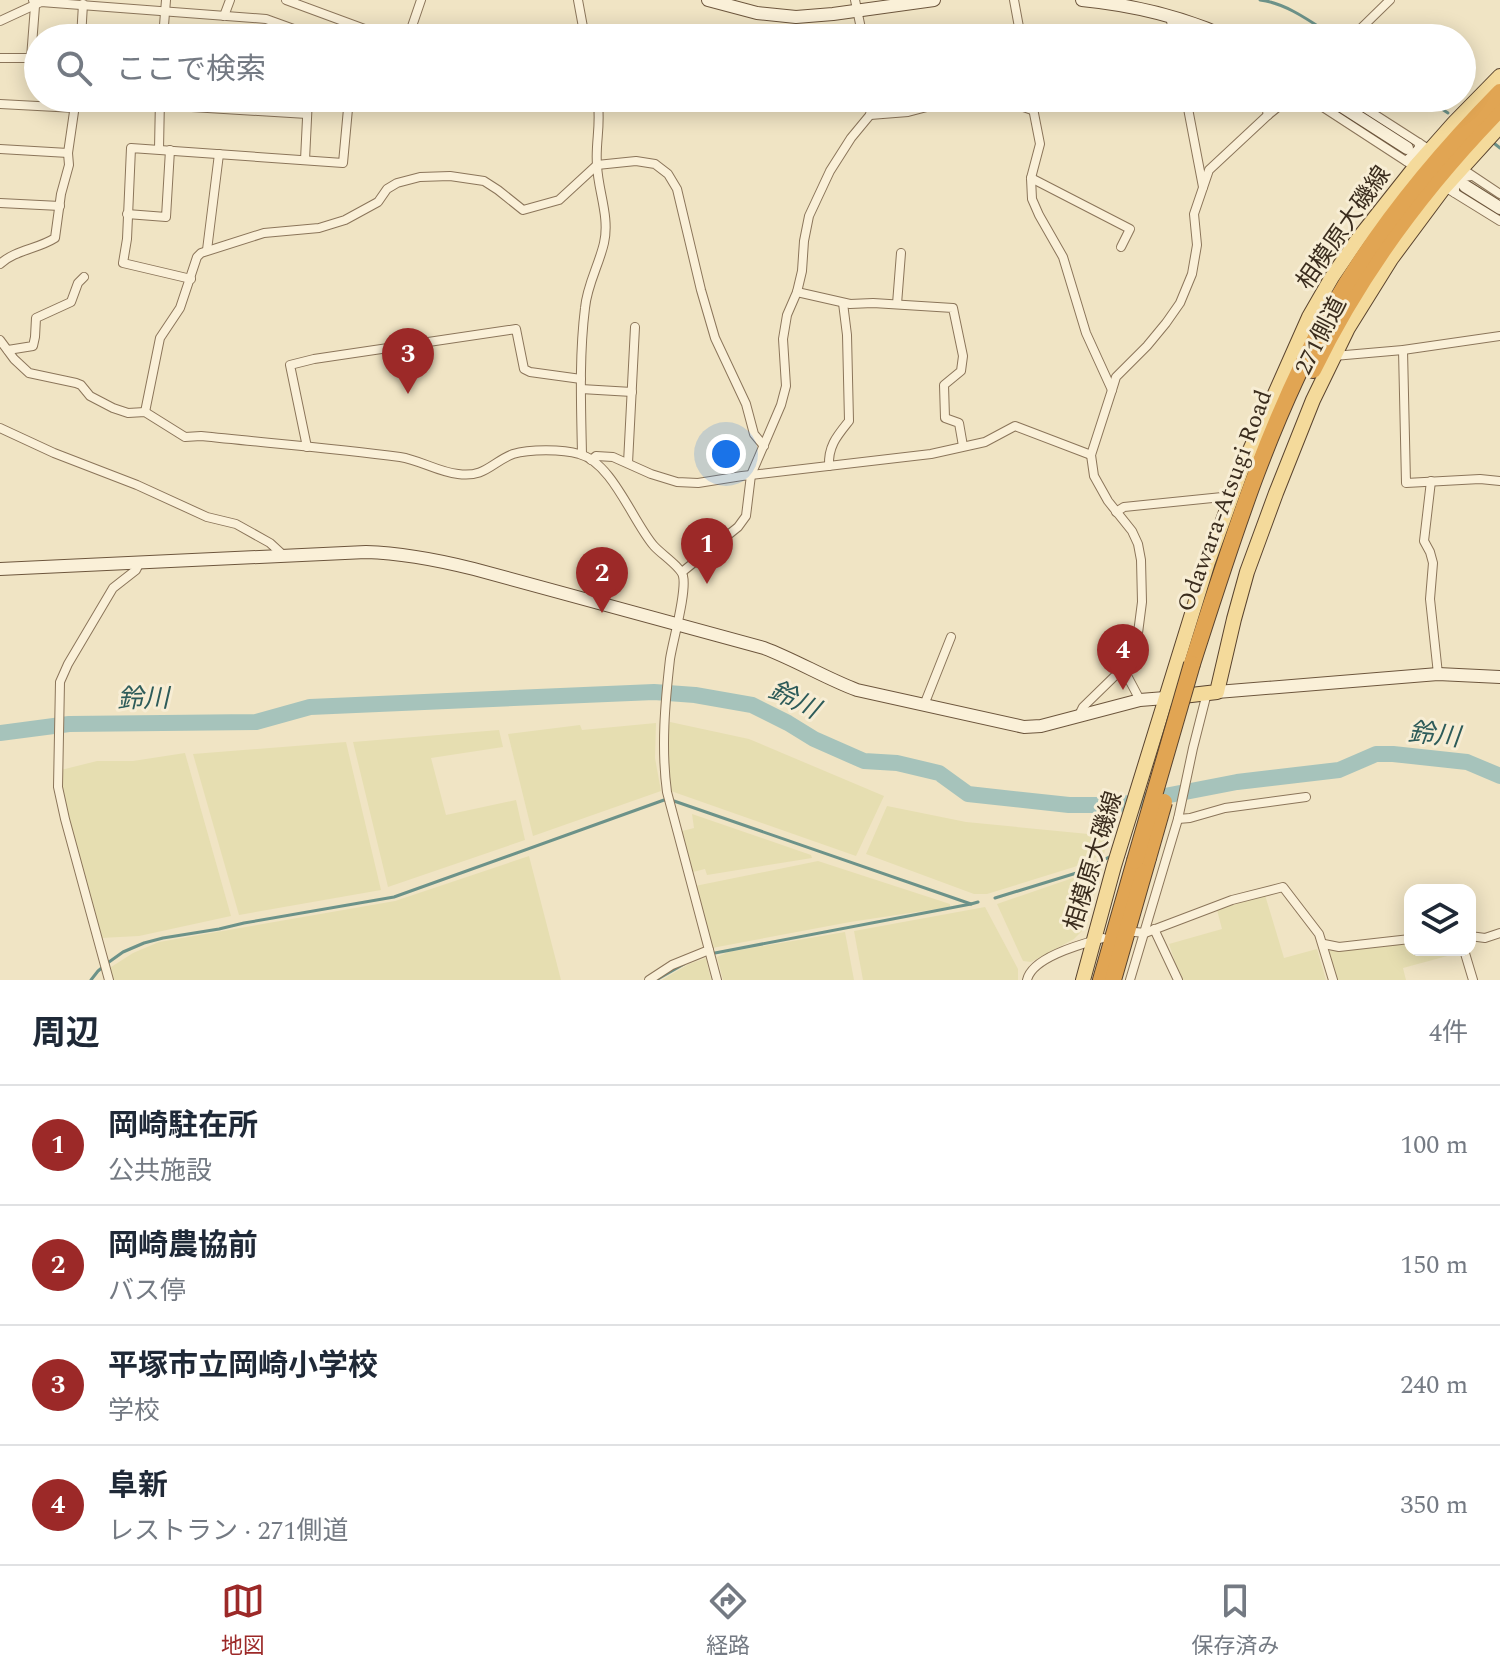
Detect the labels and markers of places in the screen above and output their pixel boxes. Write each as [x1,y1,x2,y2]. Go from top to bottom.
pin: 3 [382,328,434,394]
pin: 1 [681,518,733,584]
pin: 2 [576,547,628,613]
pin: 4 [1097,624,1149,690]

